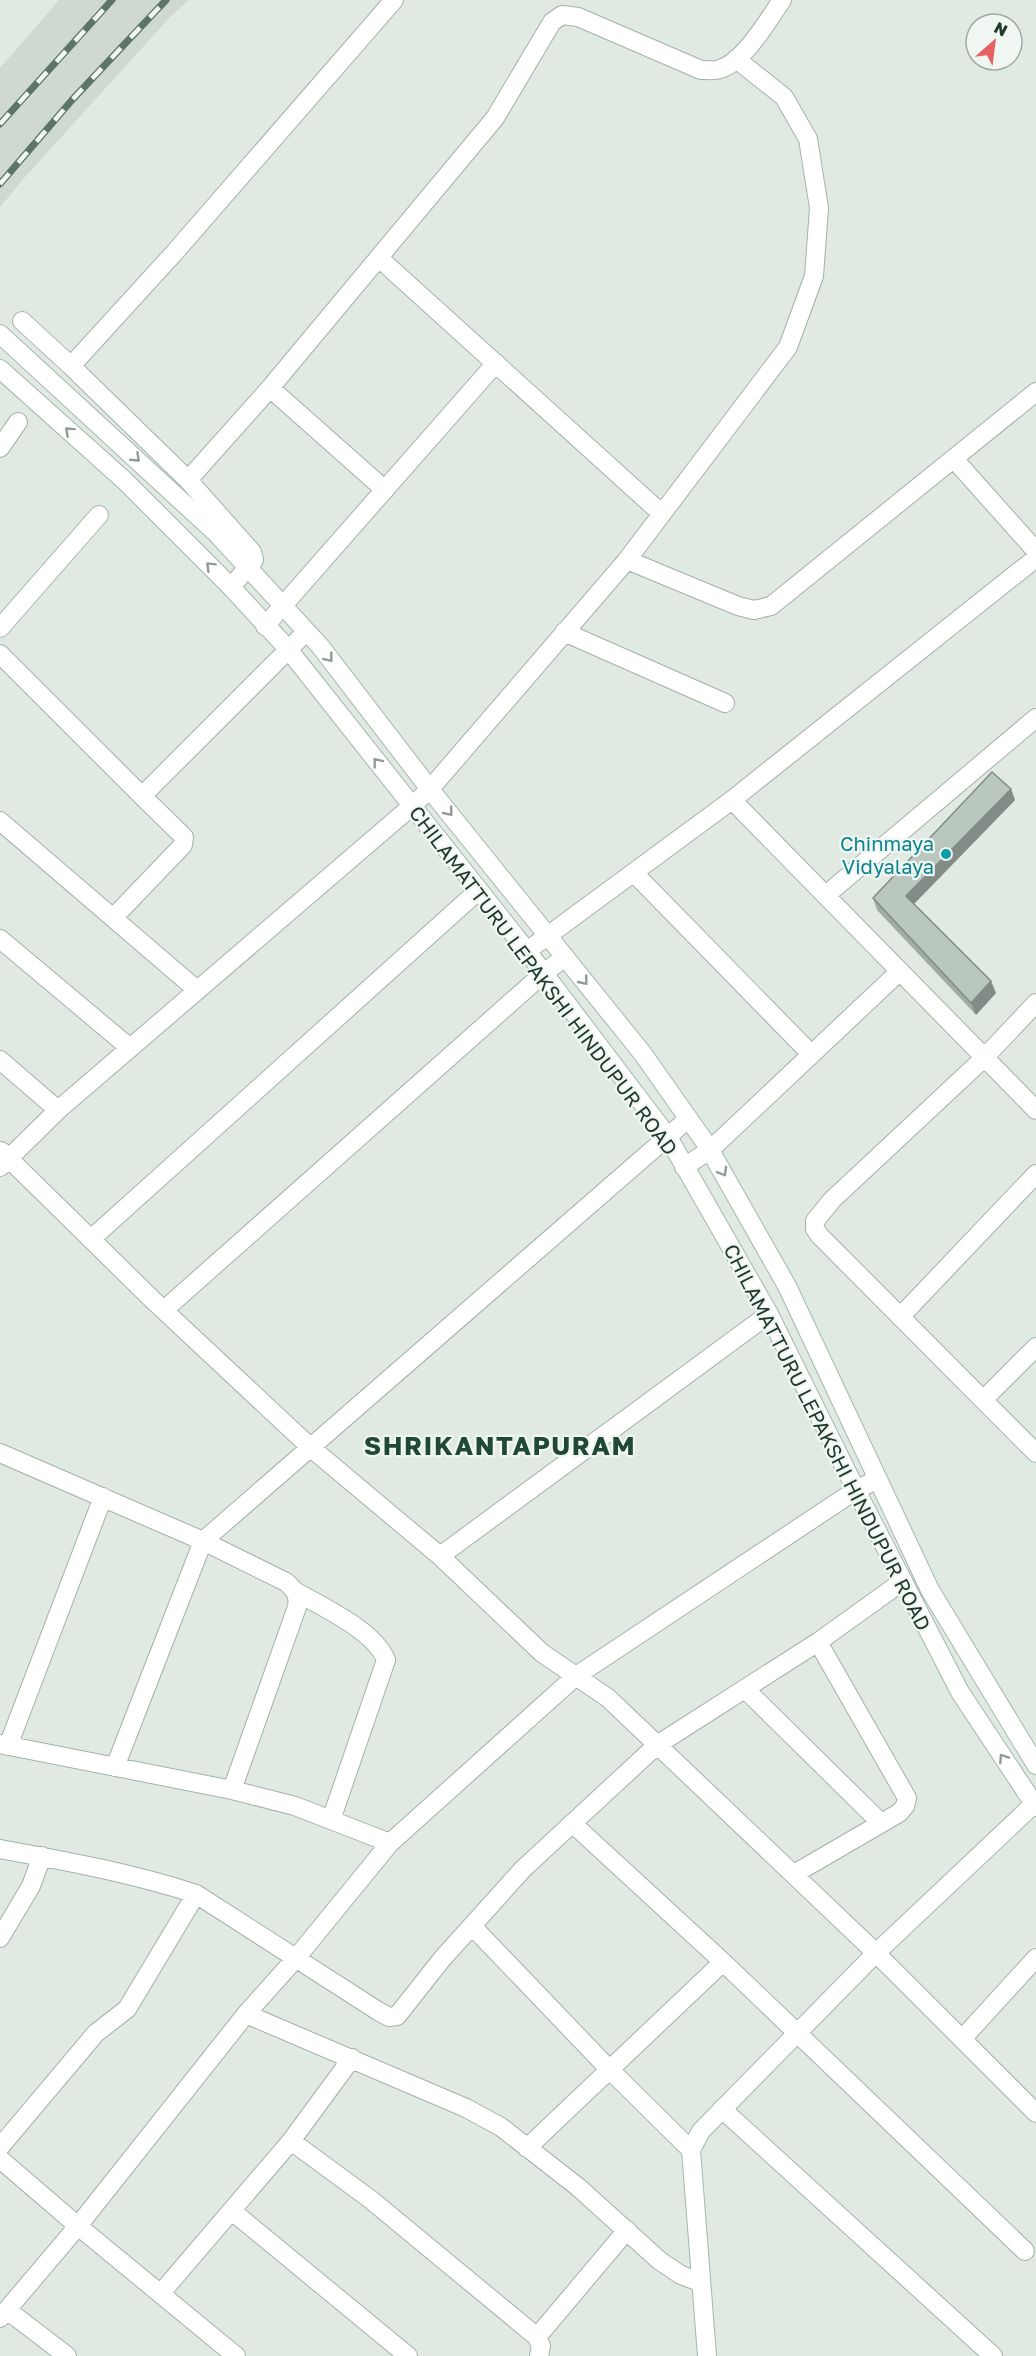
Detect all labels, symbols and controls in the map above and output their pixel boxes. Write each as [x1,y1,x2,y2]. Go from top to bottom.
north arrow [964,12,1024,72]
text: N [991,17,1011,40]
one-way arrow [66,427,76,438]
one-way arrow [130,451,140,462]
one-way arrow [206,563,217,573]
one-way arrow [322,652,333,663]
one-way arrow [374,758,385,769]
street label: CHILAMATTURU LEPAKSHI HINDUPUR ROAD [405,801,683,1159]
one-way arrow [441,805,452,816]
place label: Chinmaya Vidyalaya [840,831,934,878]
marker: Chinmaya Vidyalaya [939,847,953,861]
one-way arrow [576,974,587,985]
one-way arrow [715,1166,727,1177]
street label: CHILAMATTURU LEPAKSHI HINDUPUR ROAD [720,1240,936,1634]
district label: SHRIKANTAPURAM [364,1430,636,1461]
one-way arrow [999,1754,1010,1765]

